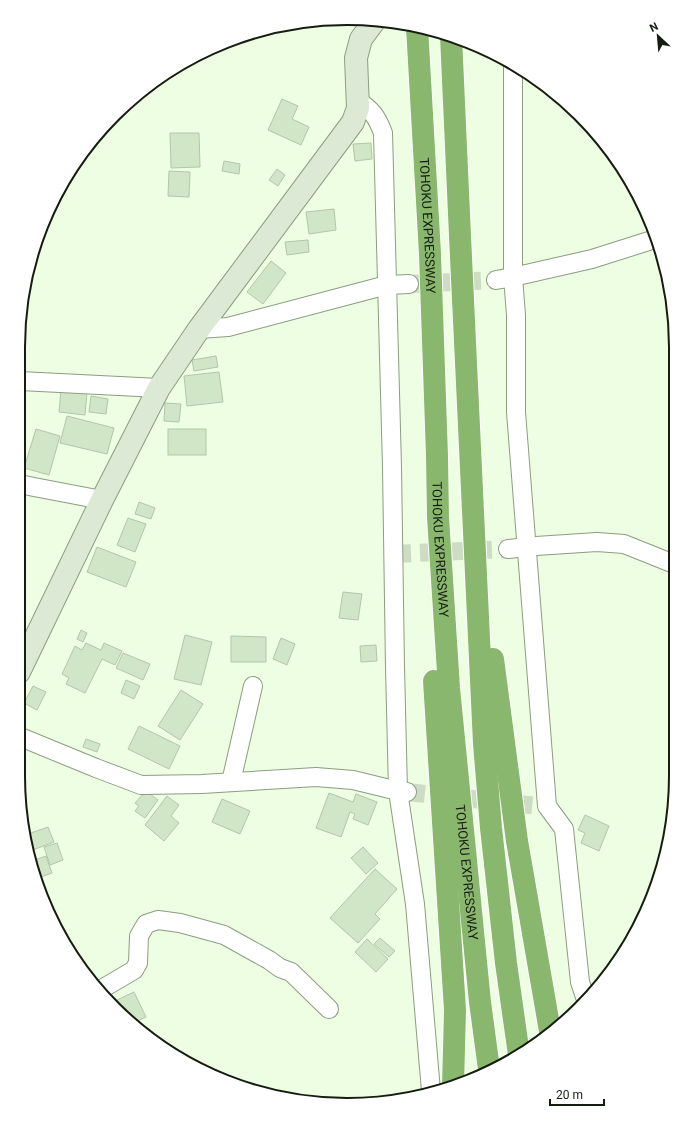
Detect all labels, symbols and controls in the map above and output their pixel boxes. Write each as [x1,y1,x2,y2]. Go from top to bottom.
north arrow [638,16,678,56]
text: N [647,20,660,35]
street label: TOHOKU EXPRESSWAY [416,157,438,294]
street label: TOHOKU EXPRESSWAY [429,481,451,618]
street label: TOHOKU EXPRESSWAY [453,804,481,941]
scale bar [550,1081,604,1107]
text: 20 m [556,1088,583,1102]

